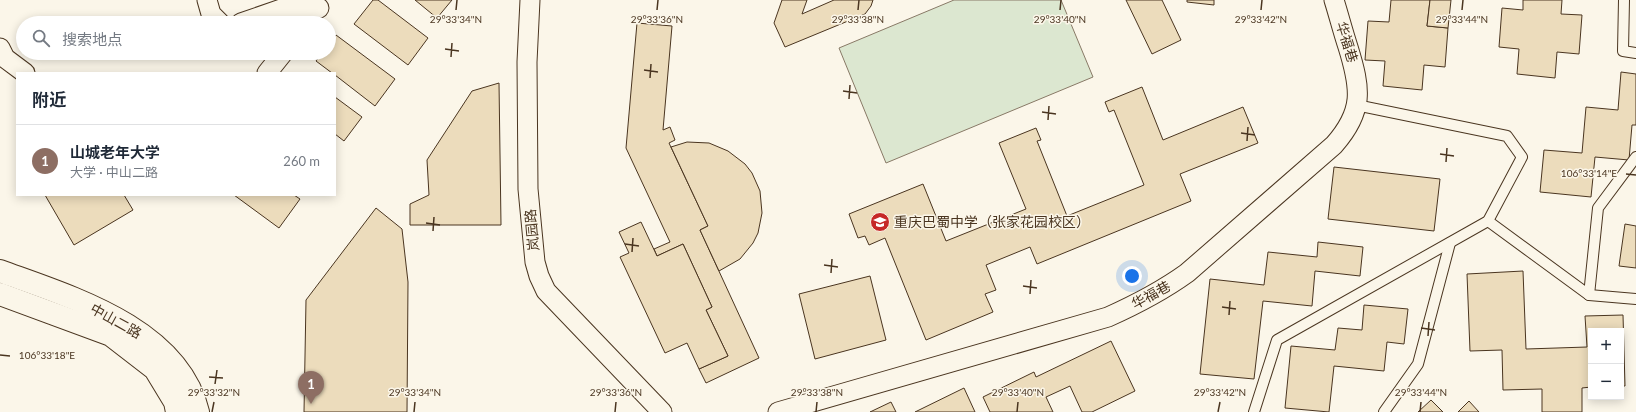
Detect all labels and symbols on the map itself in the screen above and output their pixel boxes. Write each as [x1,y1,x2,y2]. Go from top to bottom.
text: 29°33'34"N [430,13,482,25]
text: 29°33'36"N [631,13,683,25]
text: 29°33'38"N [832,13,884,25]
text: 29°33'40"N [1034,13,1086,25]
text: 29°33'42"N [1235,13,1287,25]
text: 29°33'44"N [1436,13,1488,25]
street label: 华福巷 [1333,19,1362,64]
text: 106°33'14"E [1561,167,1617,179]
street label: 岚园路 [521,208,542,252]
school or university icon: 重庆巴蜀中学（张家花园校区） [869,211,891,233]
place label: 重庆巴蜀中学（张家花园校区） [894,213,1090,230]
your location [1122,266,1142,286]
street label: 华福巷 [1128,277,1173,312]
street label: 中山二路 [88,300,145,342]
text: 106°33'18"E [19,349,75,361]
pin: 1 [298,371,324,404]
text: 29°33'32"N [188,386,240,398]
text: 29°33'34"N [389,386,441,398]
text: 29°33'36"N [590,386,642,398]
text: 29°33'38"N [791,386,843,398]
text: 29°33'40"N [992,386,1044,398]
text: 29°33'42"N [1194,386,1246,398]
text: 29°33'44"N [1395,386,1447,398]

